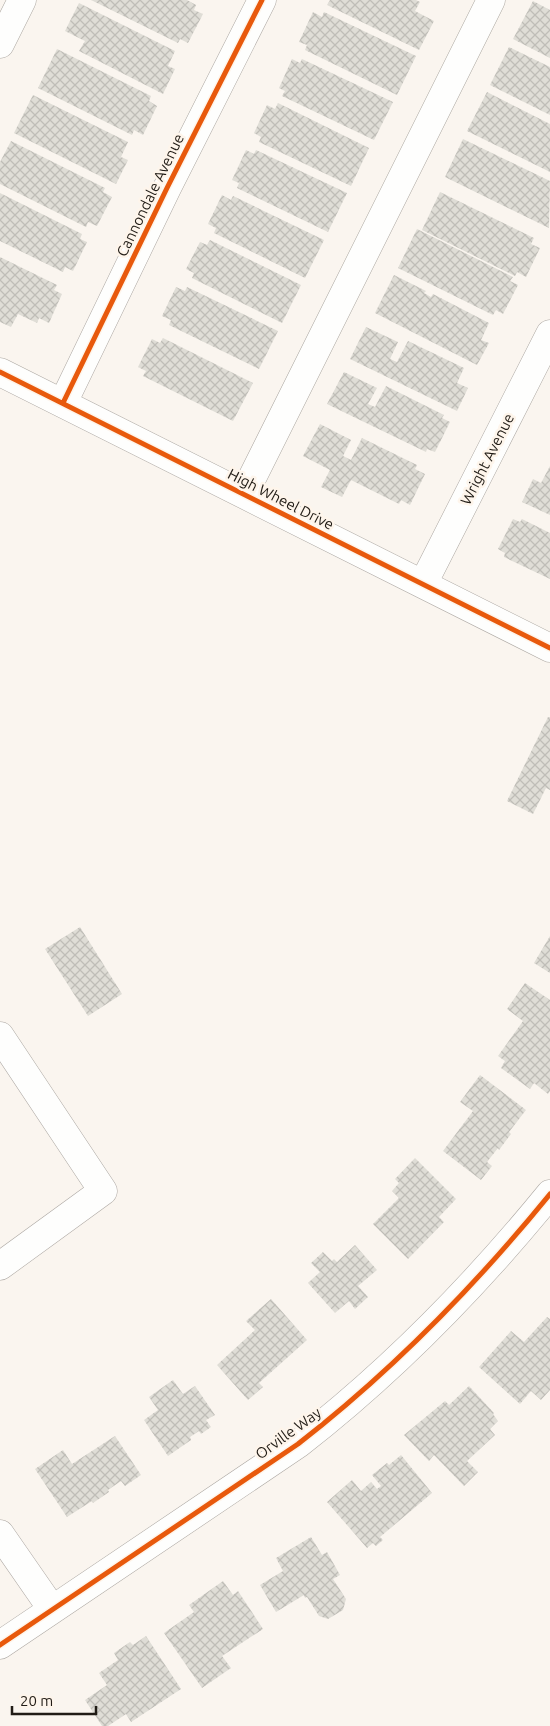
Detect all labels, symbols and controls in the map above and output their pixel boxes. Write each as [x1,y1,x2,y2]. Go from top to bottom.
street label: Cannondale Avenue [113,131,187,259]
street label: Wright Avenue [457,411,517,507]
street label: High Wheel Drive [225,465,337,533]
street label: Orville Way [252,1404,324,1462]
scale bar [12,1684,96,1716]
text: 20 m [20,1692,53,1709]

